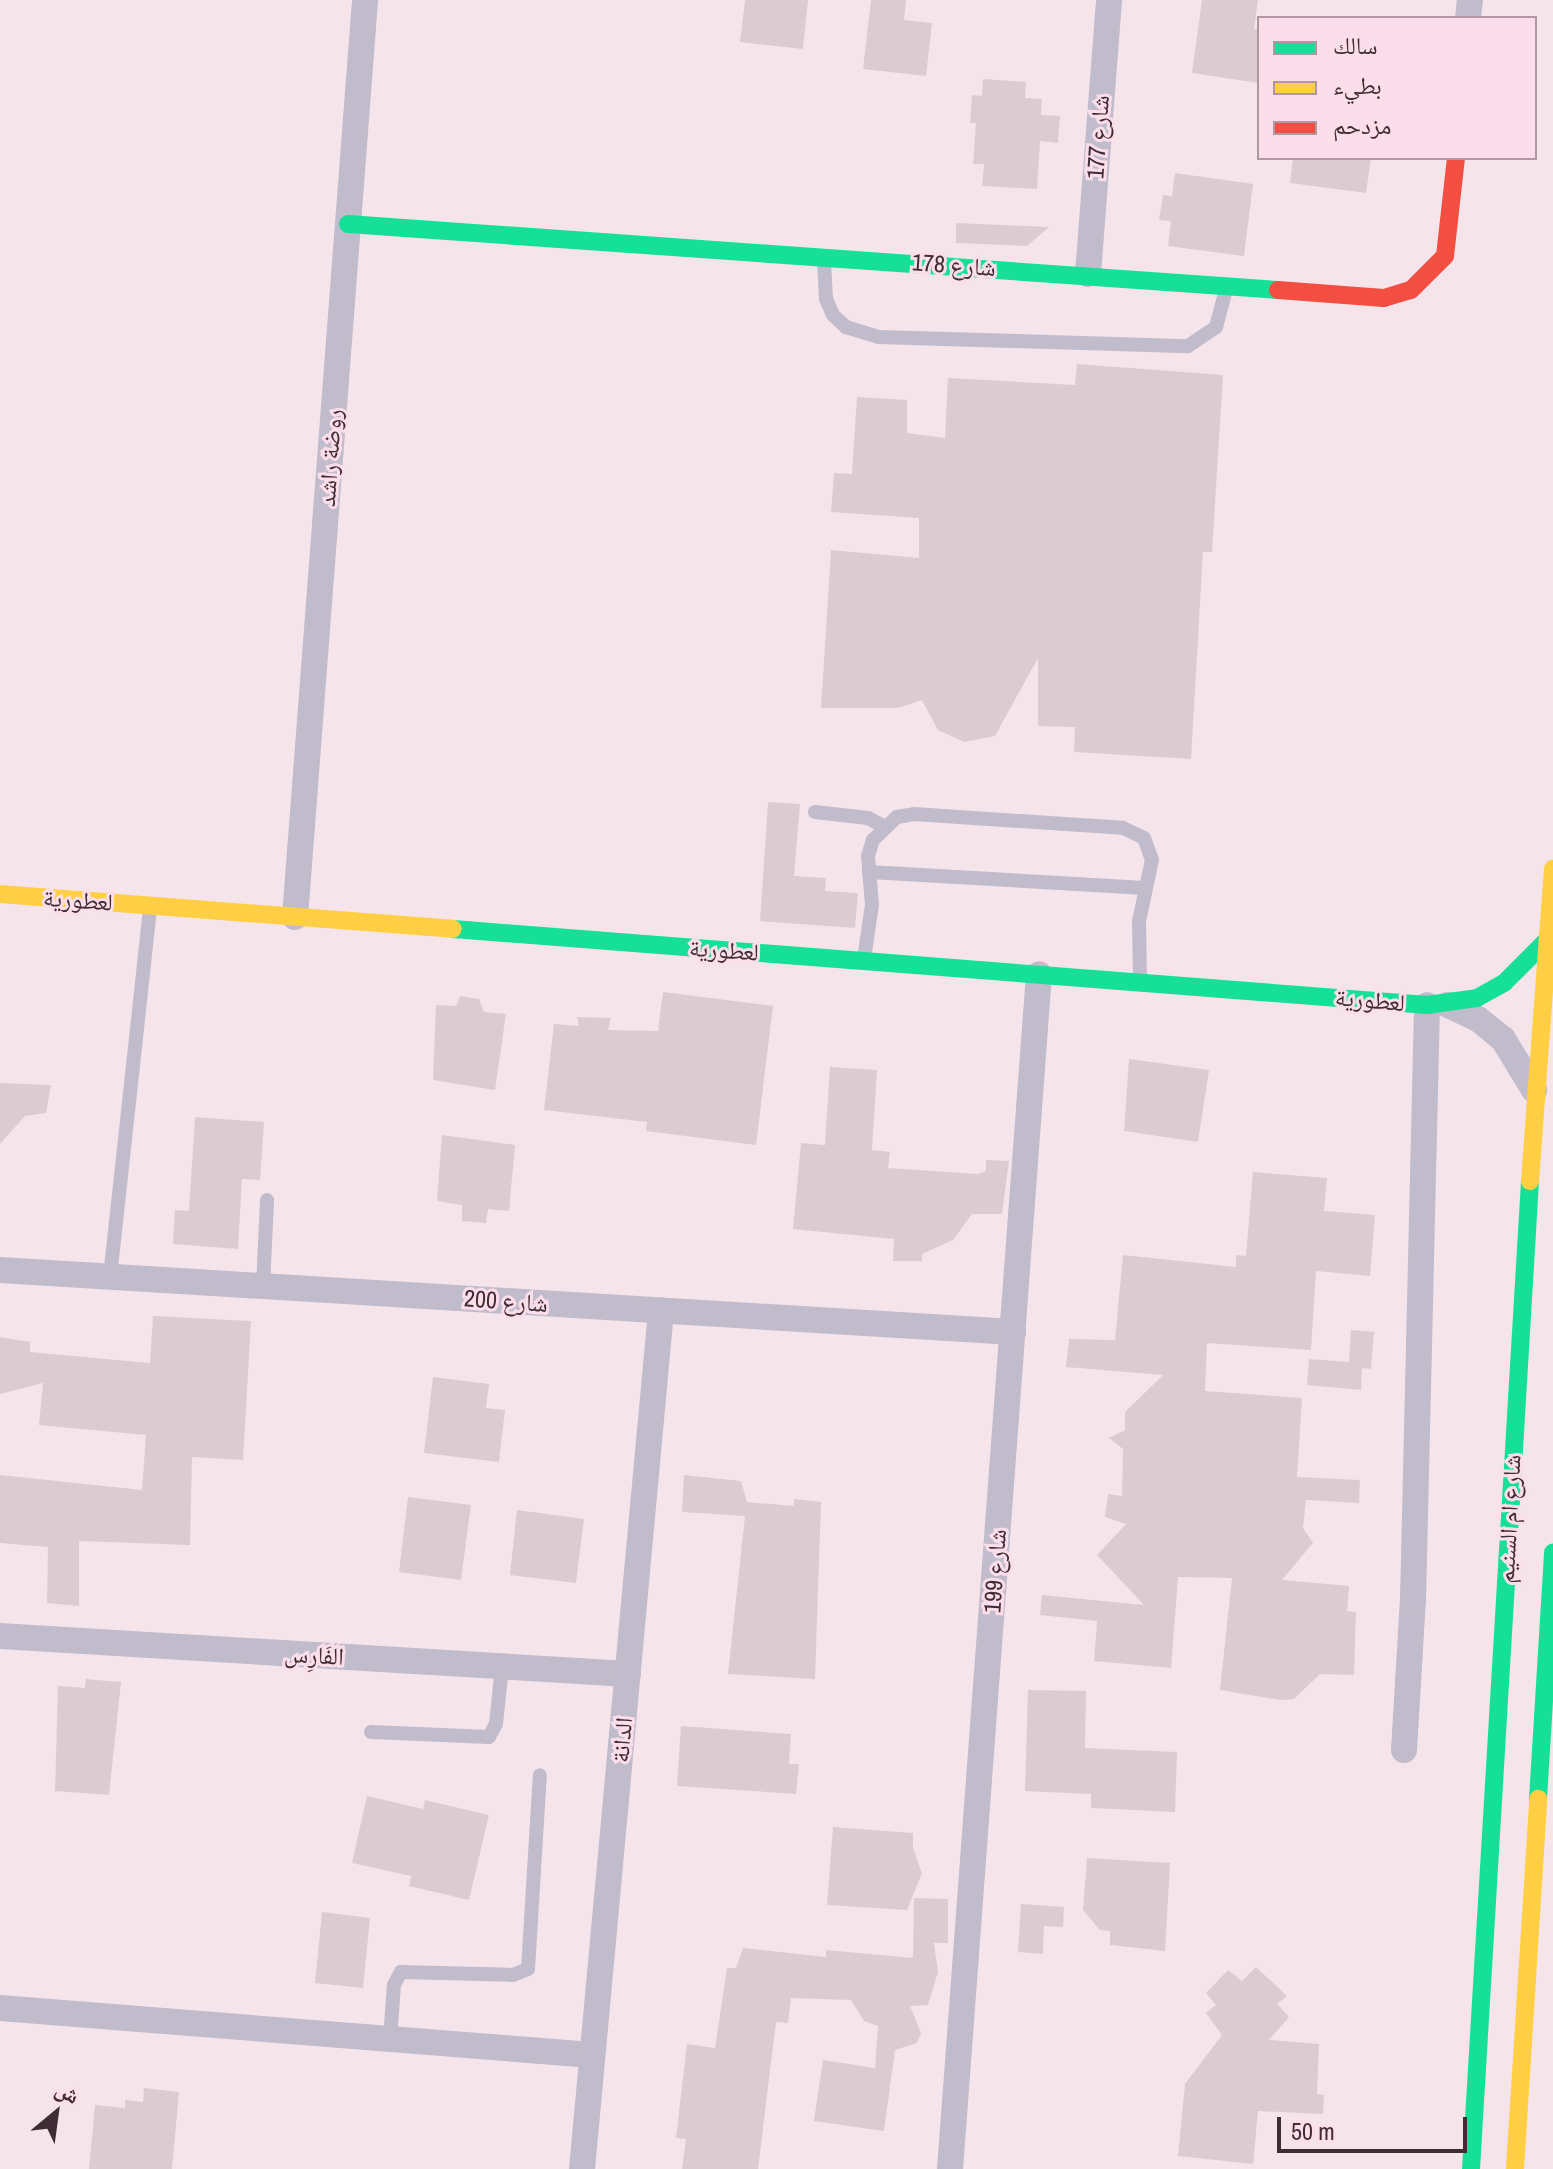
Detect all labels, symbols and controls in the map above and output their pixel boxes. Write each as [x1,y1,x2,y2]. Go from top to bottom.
legend [1257,16,1537,160]
text: سالك [1333,29,1378,61]
text: بطيء [1333,69,1382,101]
street label: شارع 177 [1081,94,1115,180]
text: مزدحم [1333,109,1392,141]
street label: شارع 178 [911,248,997,282]
street label: روضة راشد [312,408,348,508]
street label: لعطورية [42,883,114,917]
street label: لعطورية [688,933,760,967]
street label: لعطورية [1334,983,1406,1017]
street label: شارع 200 [463,1284,549,1318]
street label: شارع ام السنيم [1491,1454,1527,1584]
street label: شارع 199 [978,1528,1012,1614]
street label: الفَارِس [283,1639,345,1671]
street label: الدانة [606,1716,638,1764]
north arrow [16,2073,96,2153]
text: ش [50,2073,85,2111]
scale bar [1281,2101,1471,2151]
text: 50 m [1291,2115,1335,2147]

